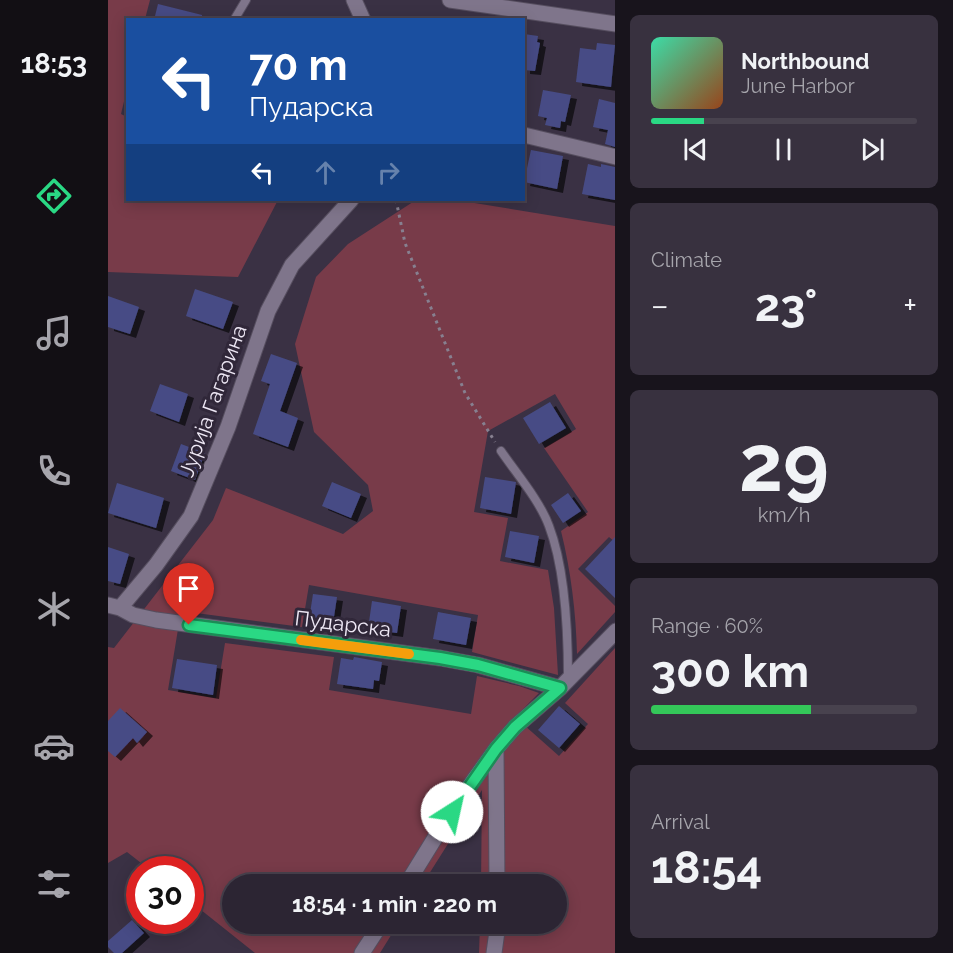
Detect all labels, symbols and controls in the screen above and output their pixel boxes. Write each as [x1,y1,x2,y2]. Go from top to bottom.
text: 70 m [249,41,348,90]
icon: left [150,42,228,120]
text: 18:53 [21,48,87,79]
text: Northbound [741,48,870,74]
text: June Harbor [741,74,855,98]
text: Пударска [249,91,373,122]
icon: previous [679,133,712,166]
icon: pause [767,133,800,166]
icon: next [856,133,889,166]
icon: left [246,156,279,189]
icon: ahead [309,156,342,189]
icon: right [372,156,405,189]
icon: directions [33,175,75,217]
text: Climate [651,248,722,272]
text: 23° [755,279,817,332]
text: − [651,286,669,325]
text: + [903,286,917,325]
icon: music [33,312,75,354]
street label: Јурија Гагарина [173,321,252,480]
text: 29 [739,418,829,509]
icon: phone [33,450,75,492]
text: km/h [758,503,810,527]
pin [163,563,214,625]
icon: arrive [172,572,205,605]
icon: climate [33,588,75,630]
street label: Пударска [293,605,393,642]
text: Range · 60% [651,614,763,638]
text: 300 km [651,645,809,698]
icon: car [33,725,75,767]
position arrow [420,780,484,844]
text: Arrival [651,810,710,834]
text: 18:54 [651,841,762,894]
speed limit sign: 30 [126,856,204,934]
icon: filters [33,863,75,905]
text: 18:54 · 1 min · 220 m [292,891,497,917]

